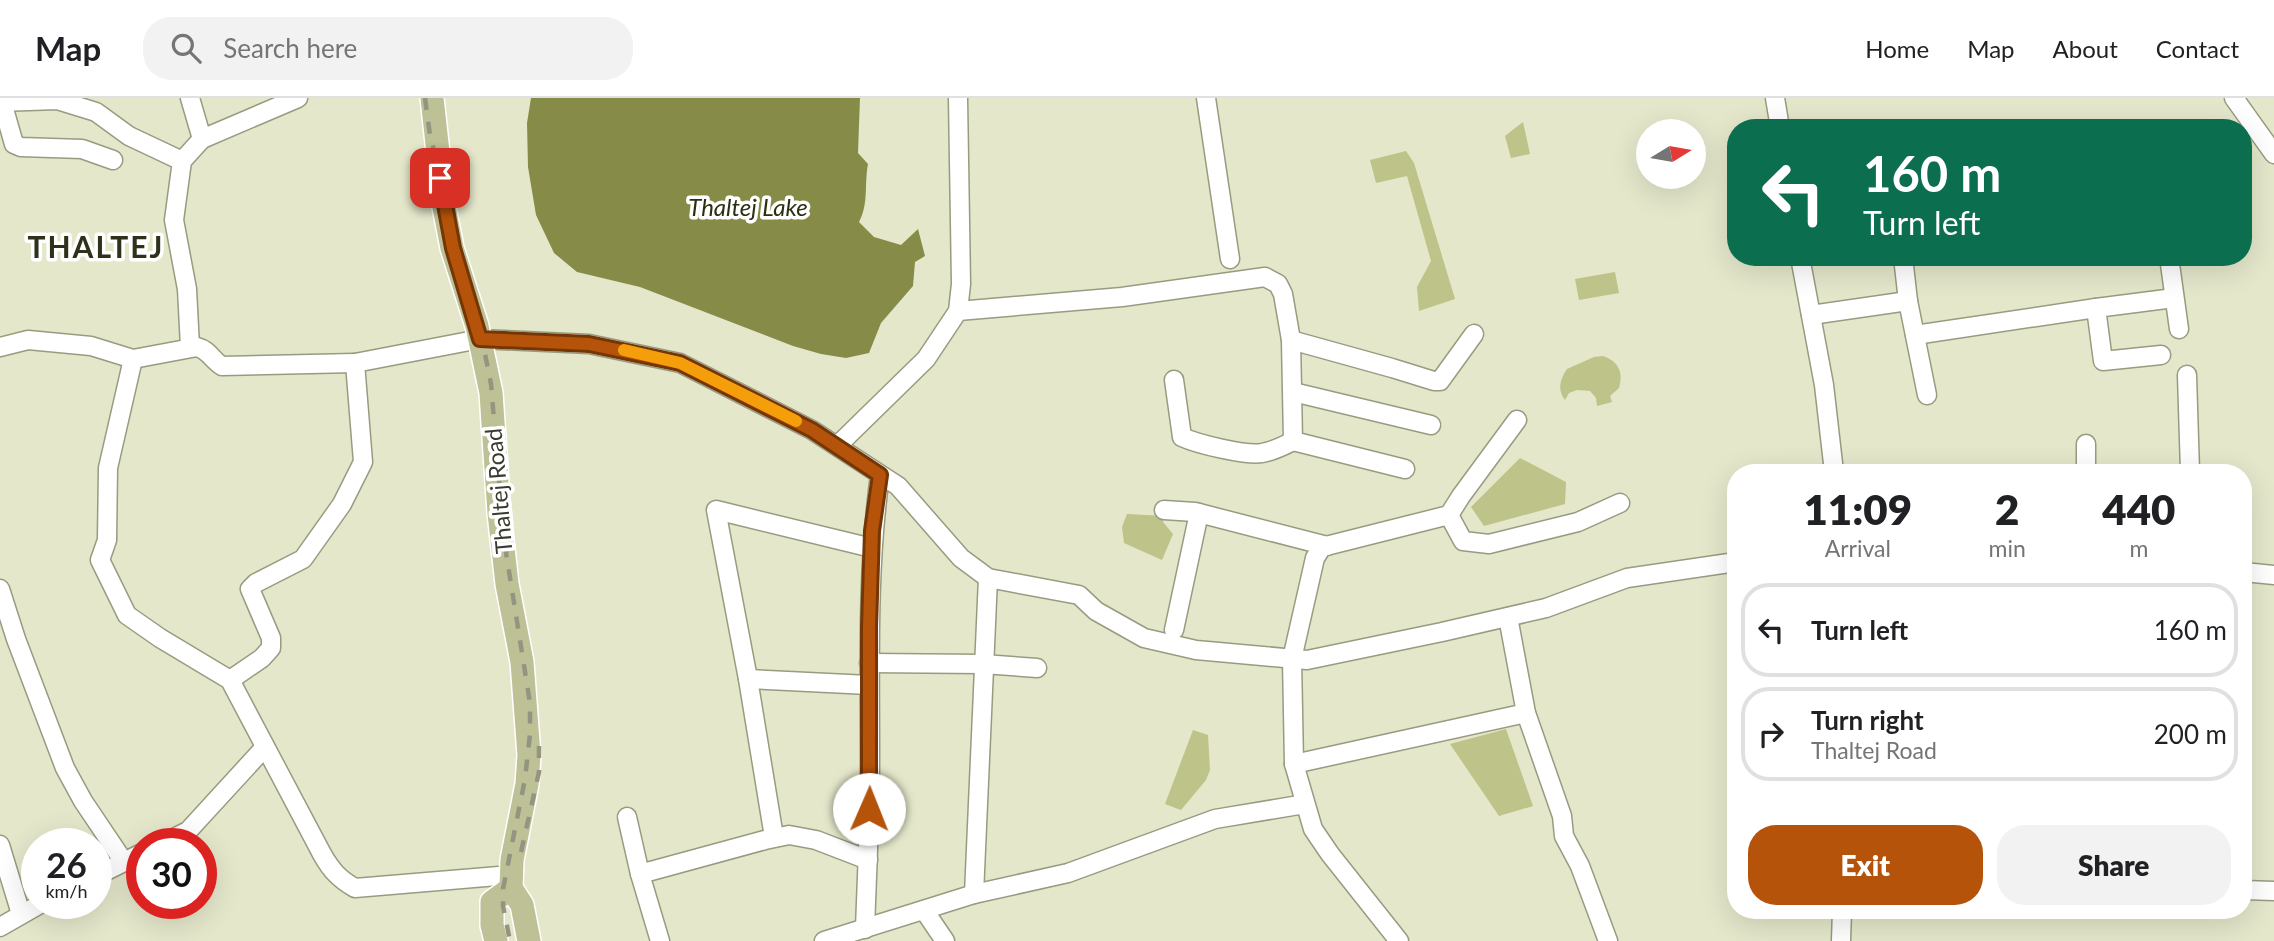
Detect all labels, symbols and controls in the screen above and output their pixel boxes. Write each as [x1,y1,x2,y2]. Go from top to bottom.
search box [143,17,633,80]
text: Map [35,28,101,68]
icon: search [167,29,205,67]
text: Search here [223,32,357,64]
text: Home [1865,34,1929,63]
text: Map [1967,34,2015,63]
text: About [2053,34,2118,63]
text: Contact [2156,34,2239,63]
north arrow [1636,119,1706,189]
map controls [1636,119,1706,189]
text: 160 m [1863,144,2001,202]
icon: left [1748,147,1839,238]
pin [410,148,470,208]
icon: arrive [421,159,459,197]
water label: Thaltej Lake [688,192,808,221]
text: Turn left [1863,203,1980,242]
district label: THALTEJ [28,228,165,264]
street label: Thaltej Road [479,427,517,555]
text: 11:09 [1804,484,1912,534]
text: 2 [1995,484,2019,534]
text: 440 [2102,484,2175,534]
text: Arrival [1825,534,1891,562]
text: min [1989,534,2026,562]
text: m [2129,534,2148,562]
icon: left [1752,611,1790,649]
text: Turn left [1811,614,1908,646]
text: 160 m [2154,614,2227,646]
text: Turn right [1811,704,1924,736]
icon: right [1752,715,1790,753]
text: 200 m [2154,718,2227,750]
text: Thaltej Road [1811,736,1937,764]
position arrow [832,772,906,846]
button: Exit [1748,825,1983,905]
button: Share [1997,825,2231,905]
speed limit sign: 30 [126,828,217,919]
text: 26 [46,843,87,885]
text: km/h [45,880,88,902]

